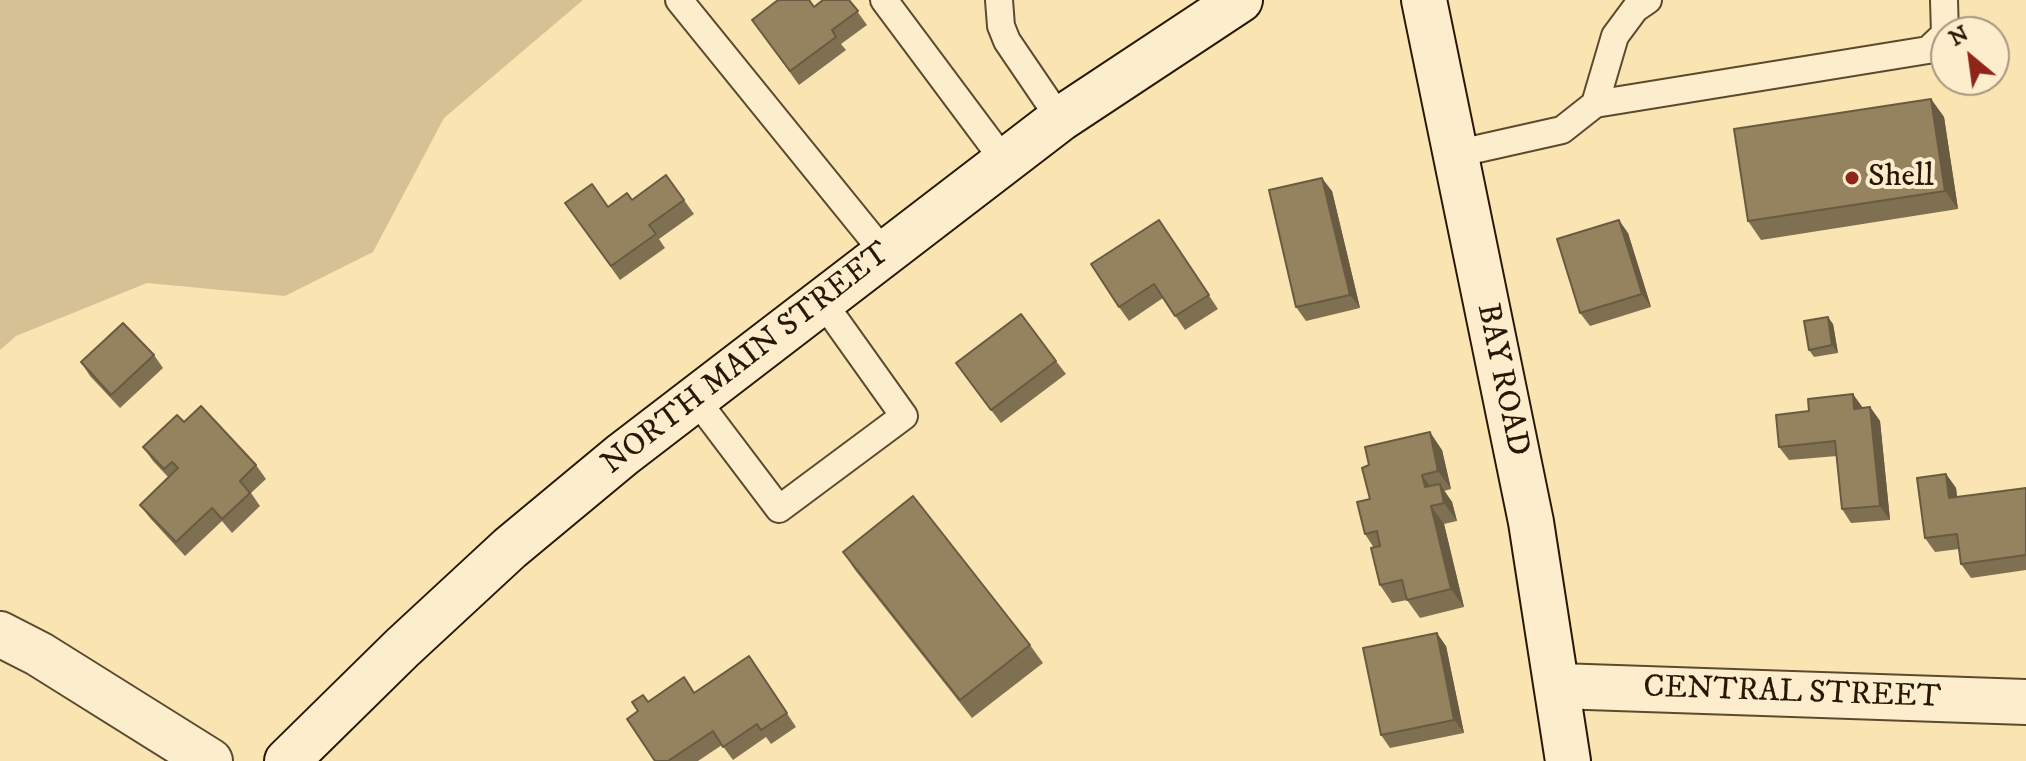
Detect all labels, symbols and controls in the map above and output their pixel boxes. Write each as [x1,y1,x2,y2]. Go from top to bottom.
north arrow [1930,16,2010,96]
text: N [1945,20,1974,53]
place label: Shell [1868,159,1934,197]
marker: Shell [1843,169,1861,187]
street label: NORTH MAIN STREET [595,235,899,485]
street label: BAY ROAD [1466,300,1536,460]
street label: CENTRAL STREET [1642,670,1942,718]

